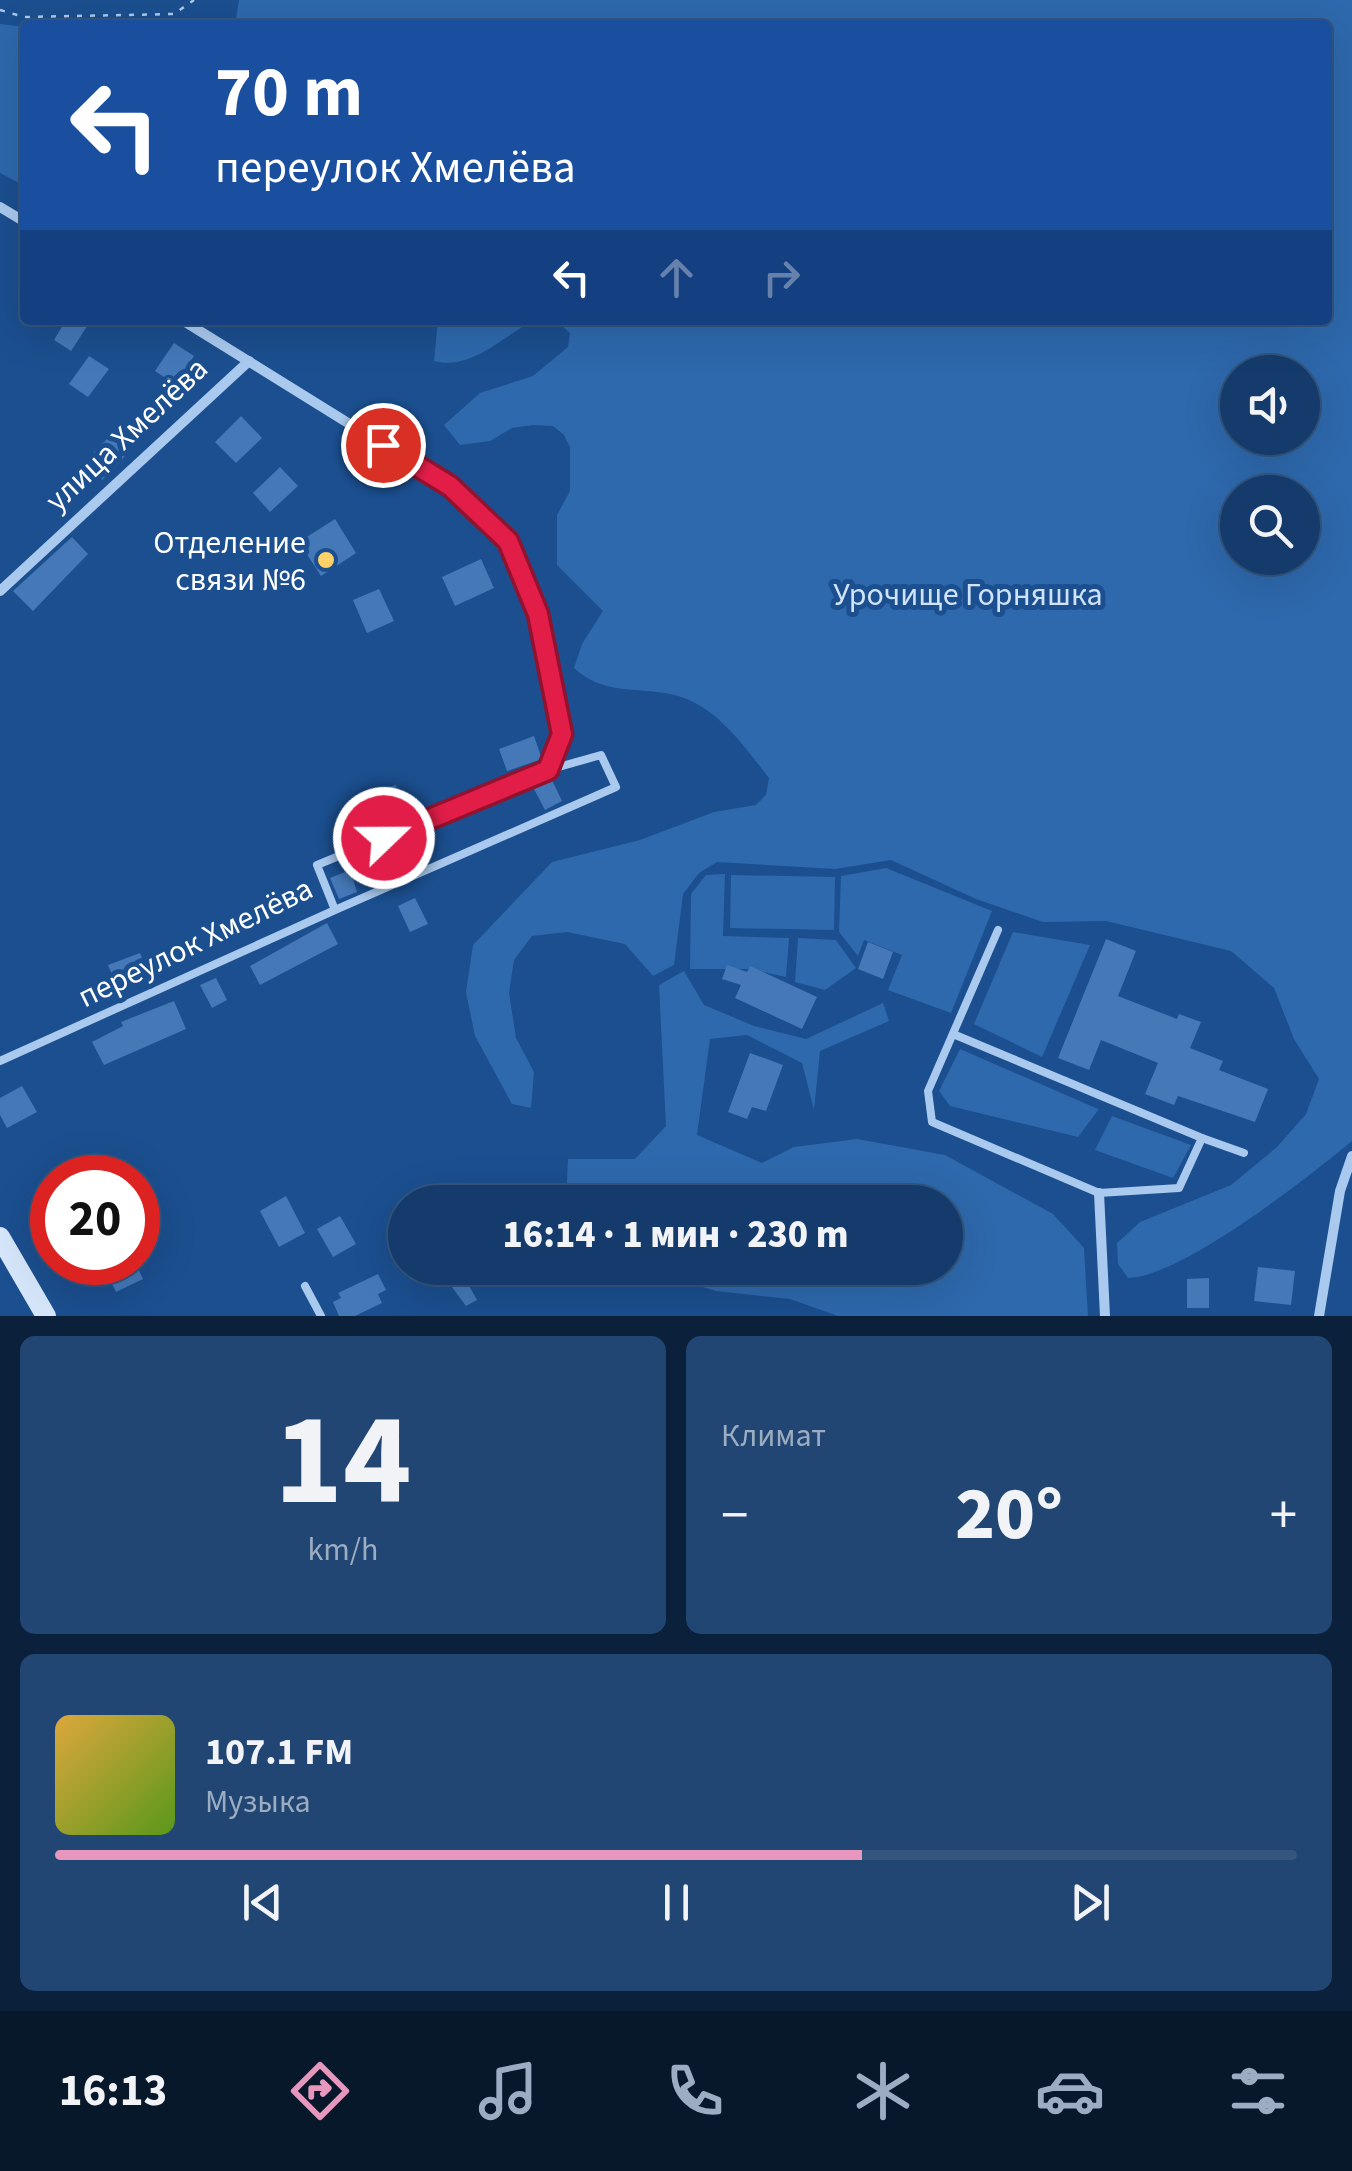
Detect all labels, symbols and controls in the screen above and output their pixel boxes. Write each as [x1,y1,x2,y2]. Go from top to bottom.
text: 70 m [215,43,363,143]
icon: left [50,60,180,190]
text: переулок Хмелёва [215,136,576,200]
icon: left [544,250,599,305]
icon: ahead [649,250,704,305]
icon: right [754,250,809,305]
street label: улица Хмелёва [35,347,218,523]
map controls [1220,355,1320,575]
button: sound [1220,355,1320,455]
pin [341,403,426,488]
icon: arrive [356,418,411,473]
button: search [1220,475,1320,575]
place label: Отделение связи №6 [153,520,306,603]
marker: Отделение связи №6 [315,549,337,571]
park label: Урочище Горняшка [833,572,1103,618]
position arrow [332,786,436,890]
street label: переулок Хмелёва [70,866,321,1020]
speed limit sign: 20 [30,1155,160,1285]
text: 16:14 · 1 мин · 230 m [503,1208,848,1262]
text: 14 [274,1369,412,1554]
text: Климат [721,1413,826,1459]
text: 20° [955,1461,1063,1568]
text: − [721,1477,748,1555]
text: + [1270,1477,1297,1555]
text: km/h [308,1527,378,1573]
text: 107.1 FM [205,1725,353,1779]
text: Музыка [205,1779,311,1825]
icon: previous [235,1875,290,1930]
icon: pause [649,1875,704,1930]
icon: next [1063,1875,1118,1930]
icon: directions [285,2056,355,2126]
icon: music [473,2056,543,2126]
icon: phone [660,2056,730,2126]
icon: climate [848,2056,918,2126]
icon: car [1035,2056,1105,2126]
icon: filters [1223,2056,1293,2126]
text: 16:13 [59,2059,167,2123]

